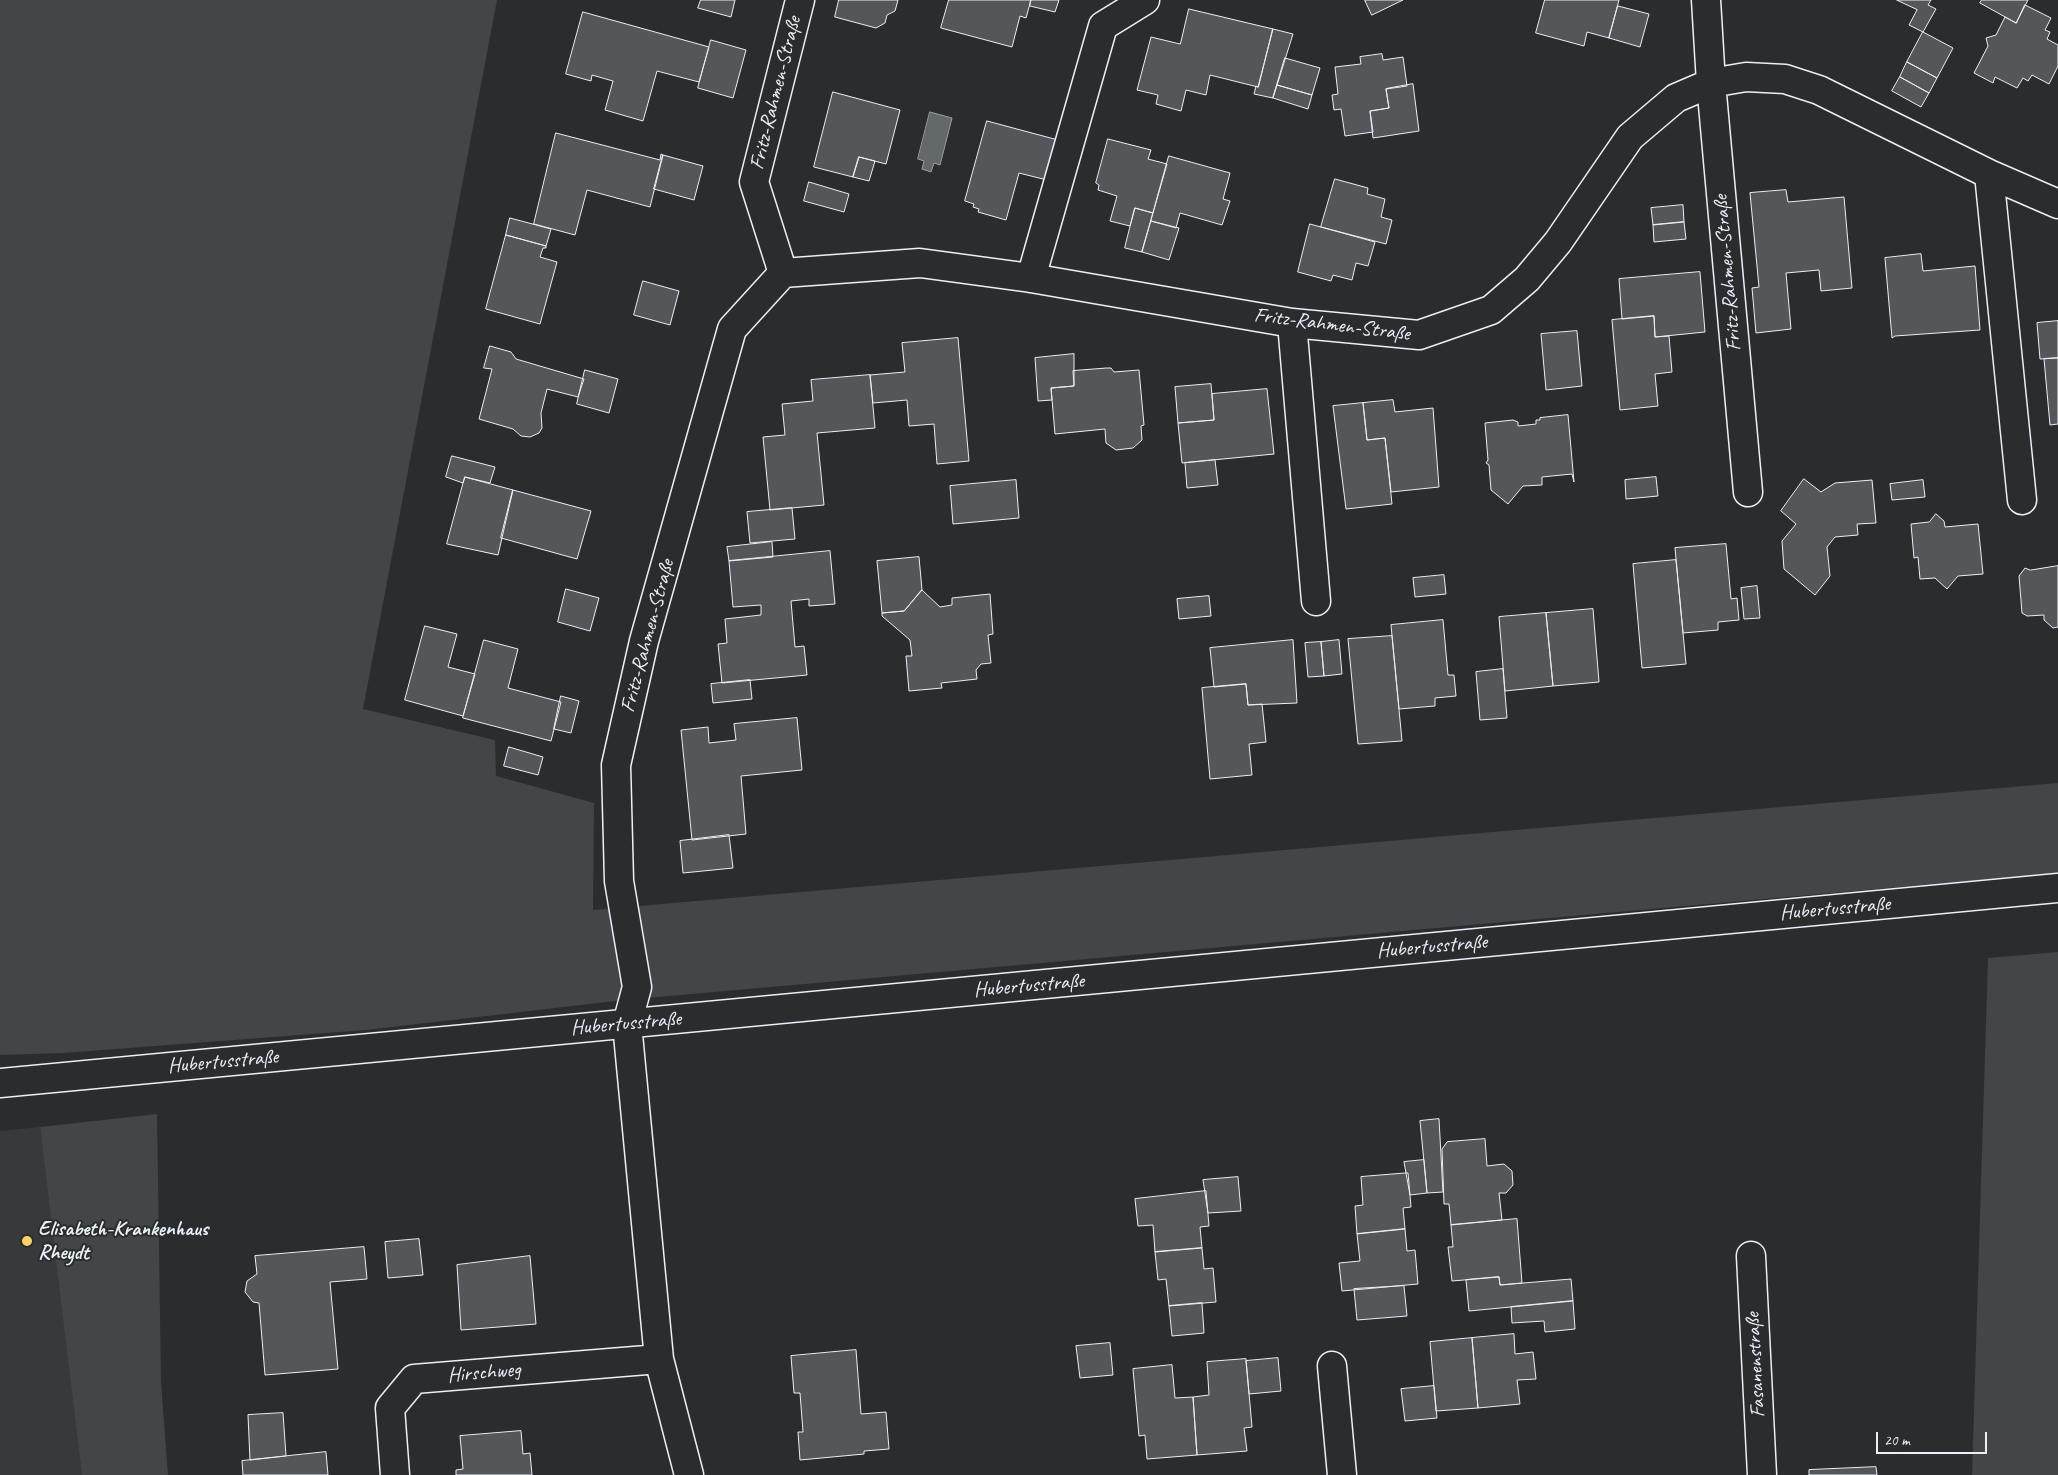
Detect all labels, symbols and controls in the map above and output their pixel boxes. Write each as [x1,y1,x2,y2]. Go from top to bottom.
street label: Fritz-Rahmen-Straße [745,14,807,172]
street label: Fritz-Rahmen-Straße [1709,194,1747,352]
street label: Fritz-Rahmen-Straße [1253,303,1411,347]
street label: Fritz-Rahmen-Straße [616,557,680,715]
street label: Hubertusstraße [1779,892,1891,926]
street label: Hubertusstraße [1376,930,1488,964]
street label: Hubertusstraße [973,969,1085,1003]
street label: Hubertusstraße [570,1007,682,1041]
street label: Hubertusstraße [167,1045,279,1079]
place label: Elisabeth-Krankenhaus Rheydt [38,1216,208,1266]
marker: Elisabeth-Krankenhaus Rheydt [20,1234,34,1248]
street label: Fasanenstraße [1741,1312,1771,1418]
street label: Hirschweg [446,1357,522,1389]
scale bar [1878,1422,1989,1454]
text: 20 m [1884,1431,1910,1450]

